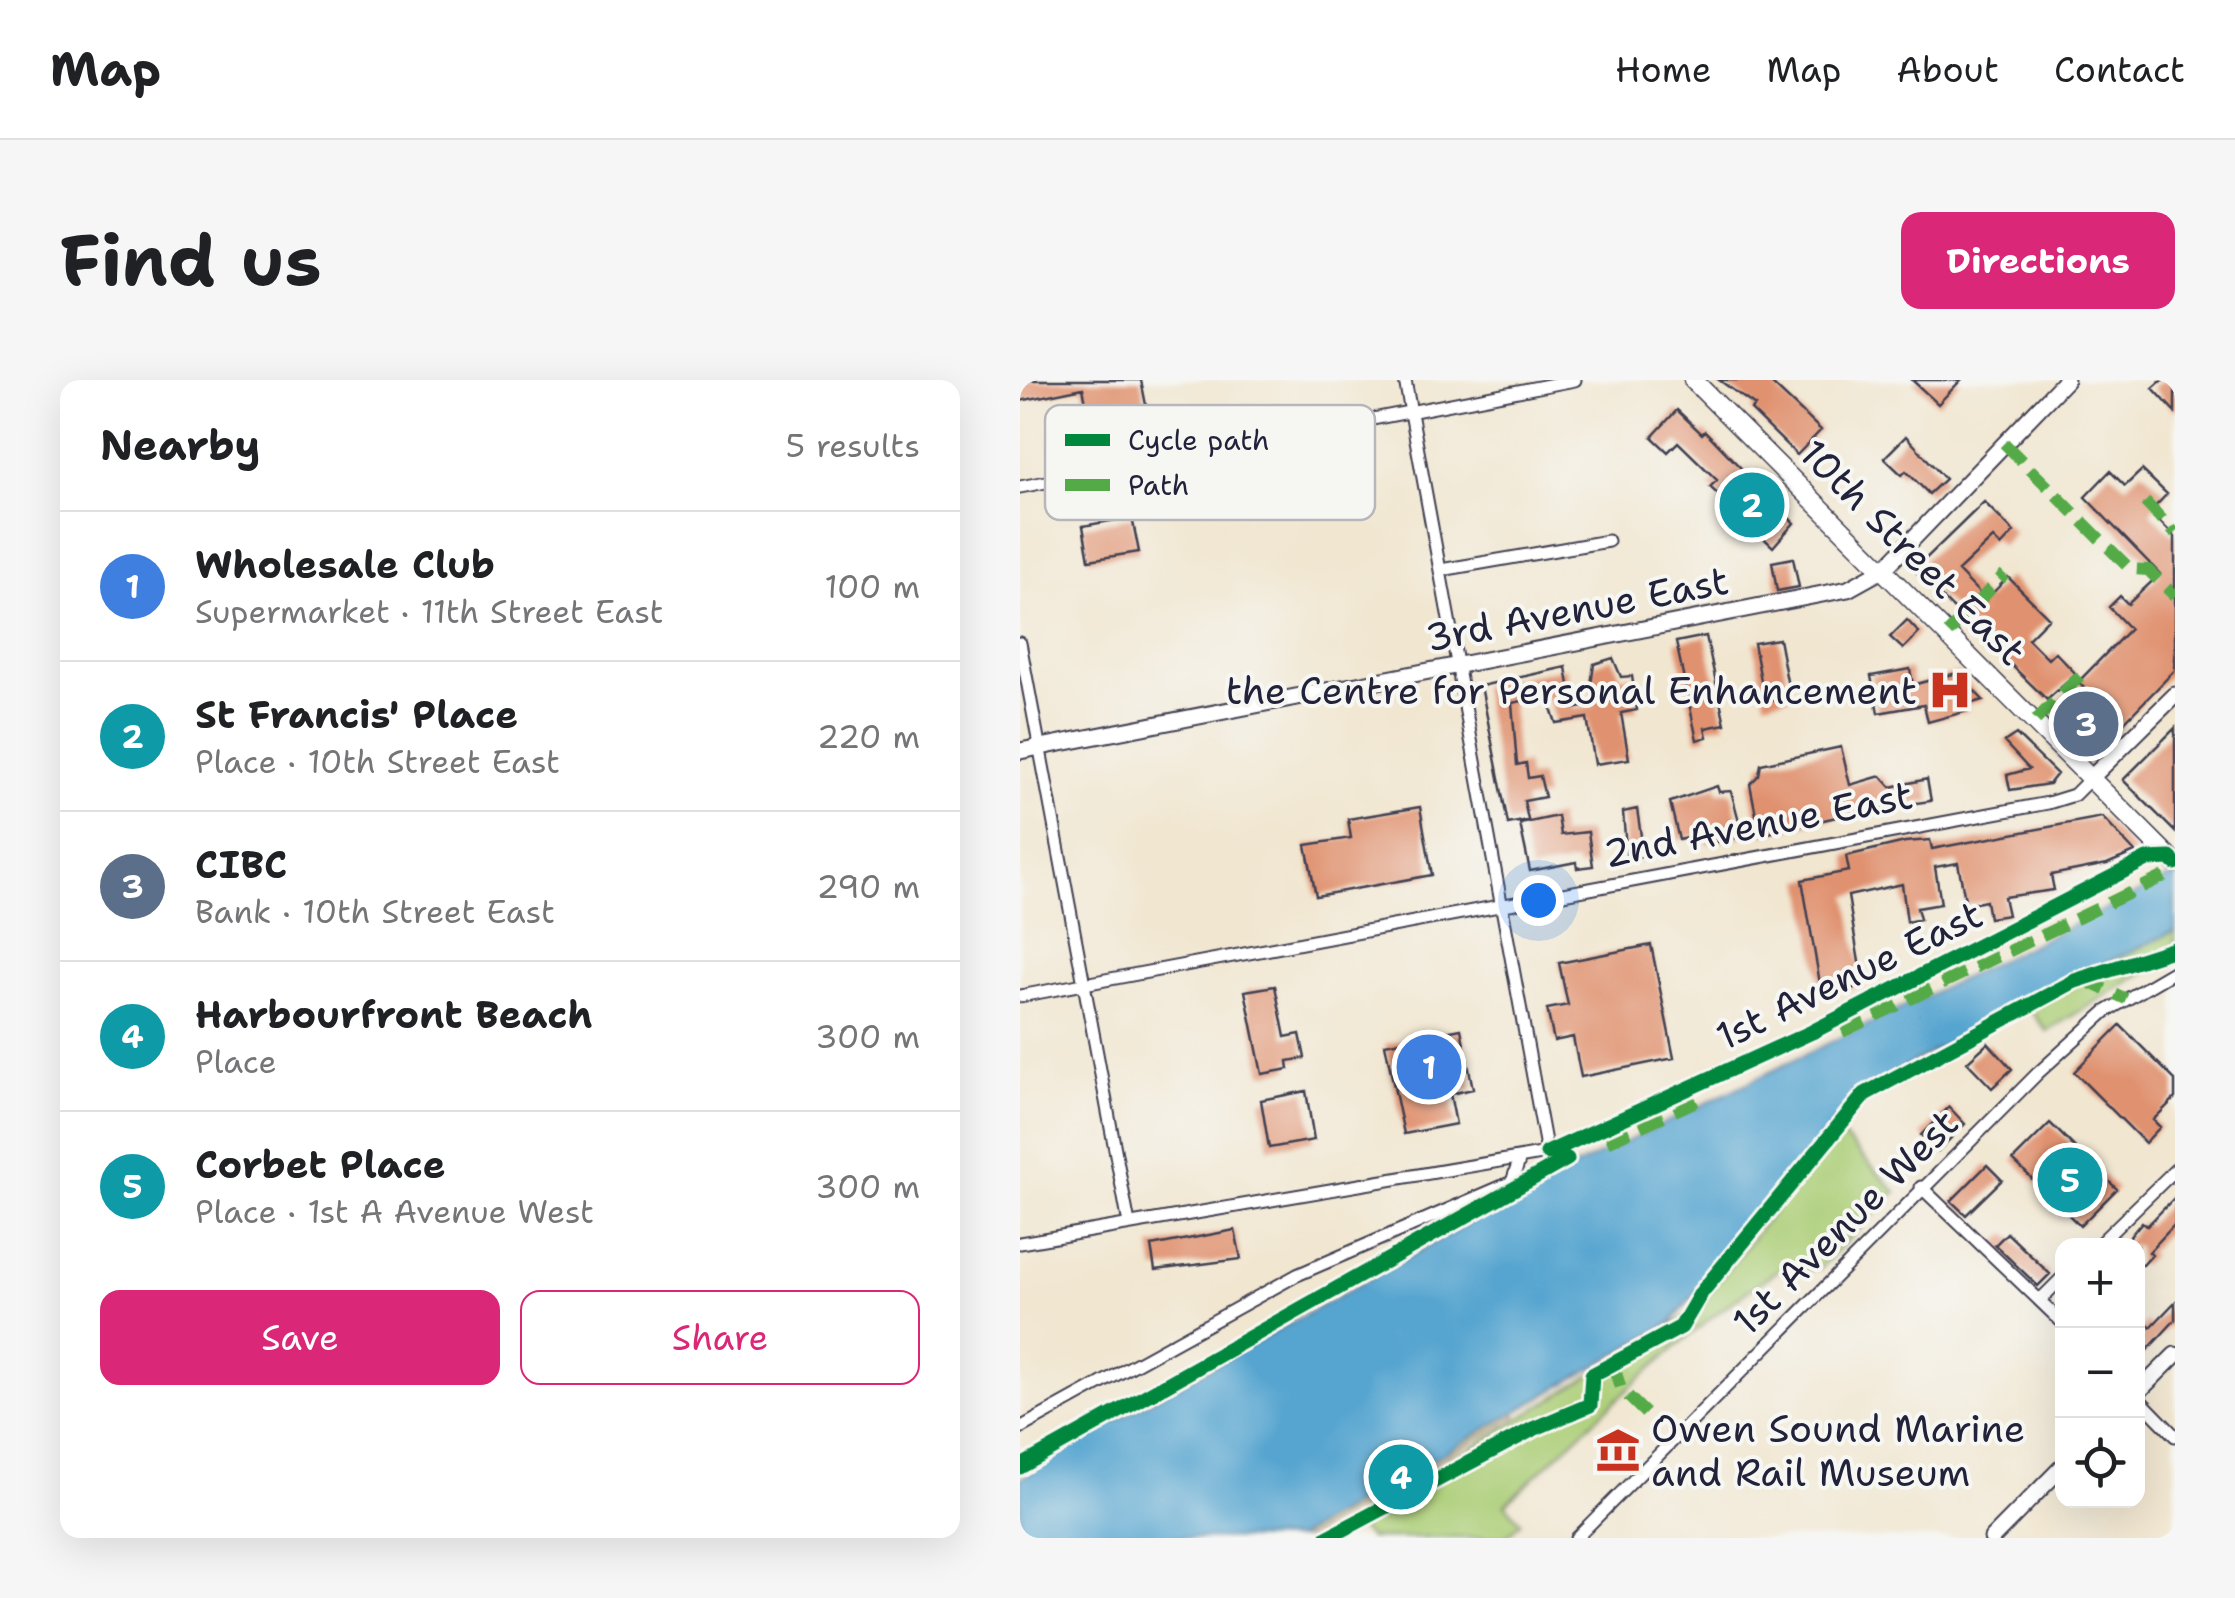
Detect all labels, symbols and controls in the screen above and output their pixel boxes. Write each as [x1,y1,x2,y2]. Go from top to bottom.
text: Map [50,37,161,101]
text: Home [1615,46,1711,93]
text: Map [1766,46,1841,93]
text: About [1896,46,1999,93]
text: Contact [2054,46,2185,93]
button: Directions [1901,212,2175,309]
text: Find us [60,214,322,307]
legend [1045,405,1375,520]
text: Nearby [100,417,260,473]
text: Cycle path [1128,421,1270,459]
text: 5 results [785,424,920,467]
street label: 10th Street East [1789,428,2037,676]
text: Path [1128,466,1189,504]
pin: 2 [1720,468,1784,542]
text: Wholesale Club [195,539,495,590]
street label: 3rd Avenue East [1421,555,1733,663]
text: 1 [125,565,140,608]
text: 100 m [824,565,920,608]
text: Supermarket · 11th Street East [195,590,663,633]
place label: the Centre for Personal Enhancement [1226,665,1917,716]
hospital icon: the Centre for Personal Enhancement [1926,666,1974,714]
pin: 3 [2054,686,2118,762]
text: St Francis' Place [195,689,518,740]
text: 2 [121,715,144,758]
text: 220 m [817,715,920,758]
text: Place · 10th Street East [195,740,560,783]
street label: 2nd Avenue East [1599,769,1917,879]
text: CIBC [195,839,287,890]
text: 3 [121,865,144,908]
text: 290 m [817,865,920,908]
your location [1513,875,1564,926]
street label: 1st Avenue East [1707,888,1991,1062]
text: Bank · 10th Street East [195,890,555,933]
text: Harbourfront Beach [195,989,593,1040]
text: 4 [121,1015,144,1058]
text: 300 m [815,1015,920,1058]
pin: 1 [1396,1030,1462,1104]
text: Place [195,1040,277,1083]
street label: 1st Avenue West [1721,1098,1969,1346]
text: Corbet Place [195,1139,446,1190]
pin: 5 [2038,1142,2102,1218]
text: 5 [122,1165,143,1208]
text: 300 m [815,1165,920,1208]
text: Place · 1st A Avenue West [195,1190,594,1233]
map controls [2055,1238,2145,1508]
button: + [2055,1238,2145,1328]
button: Save [100,1290,500,1385]
button: Share [520,1290,920,1385]
button: − [2055,1328,2145,1418]
place label: Owen Sound Marine and Rail Museum [1651,1403,2025,1498]
button: locate [2055,1418,2145,1508]
museum icon: Owen Sound Marine and Rail Museum [1594,1426,1642,1474]
pin: 4 [1368,1440,1434,1514]

